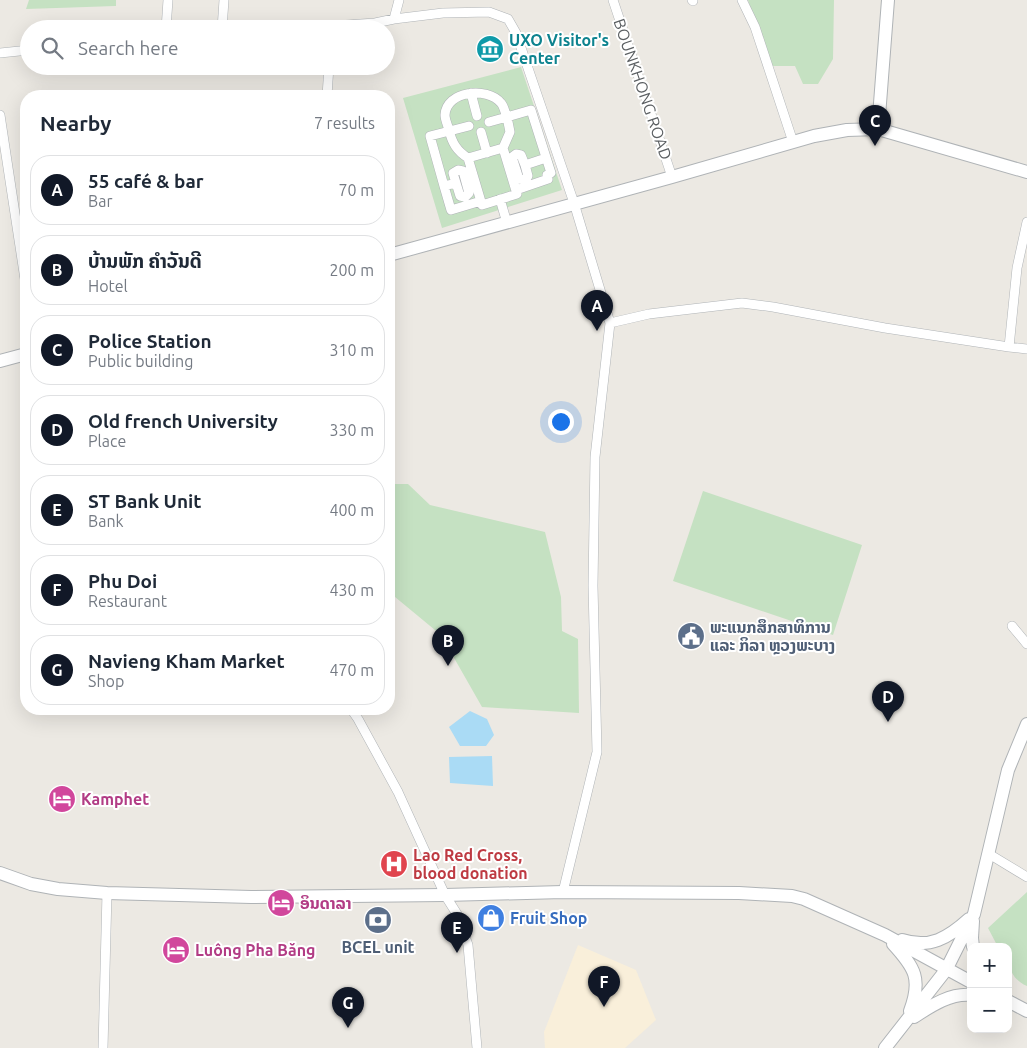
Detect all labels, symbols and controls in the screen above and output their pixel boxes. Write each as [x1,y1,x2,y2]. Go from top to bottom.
street label: BOUNKHONG ROAD [610,16,676,162]
search box [20,20,395,75]
place label: UXO Visitor's Center [509,31,609,67]
icon: search [38,34,66,62]
museum icon: UXO Visitor's Center [475,34,505,64]
text: Search here [78,37,178,59]
pin: C [859,105,891,146]
text: Nearby [40,111,111,135]
text: 7 results [314,114,375,132]
text: 55 café & bar [88,170,204,192]
text: A [51,181,63,199]
text: 70 m [338,181,374,199]
text: Bar [88,192,112,210]
text: ບ້ານພັກ ຄໍາວັນດີ [88,250,202,272]
text: B [52,261,62,279]
text: 200 m [329,261,374,279]
text: Hotel [88,277,128,295]
pin: A [581,290,613,331]
text: Police Station [88,330,212,352]
text: C [52,341,62,359]
text: 310 m [329,341,374,359]
text: Public building [88,352,193,370]
your location [548,409,574,435]
text: Old french University [88,410,278,432]
text: D [51,421,63,439]
text: 330 m [329,421,374,439]
text: Place [88,432,126,450]
text: ST Bank Unit [88,490,202,512]
text: E [52,501,62,519]
text: 400 m [329,501,374,519]
text: Bank [88,512,124,530]
text: Phu Doi [88,570,157,592]
text: F [53,581,62,599]
text: 430 m [329,581,374,599]
text: Restaurant [88,592,167,610]
place label: ພະແນກສຶກສາທິການ ແລະ ກິລາ ຫຼວງພະບາງ [710,618,835,655]
public building icon: ພະແນກສຶກສາທິການ ແລະ ກິລາ ຫຼວງພະບາງ [676,621,706,651]
pin: B [432,625,464,666]
text: Navieng Kham Market [88,650,285,672]
text: G [51,661,63,679]
text: 470 m [329,661,374,679]
text: Shop [88,672,124,690]
pin: D [872,681,904,722]
hotel icon: Kamphet [47,784,77,814]
place label: Kamphet [81,790,149,808]
place label: Lao Red Cross, blood donation [413,846,528,882]
hospital icon: Lao Red Cross, blood donation [379,849,409,879]
hotel icon: ອິນດາລາ [266,888,296,918]
place label: ອິນດາລາ [300,894,351,912]
shop icon: Fruit Shop [476,903,506,933]
bank icon: BCEL unit [363,905,393,935]
place label: Fruit Shop [510,909,587,927]
pin: E [441,912,473,953]
hotel icon: Luông Pha Băng [161,935,191,965]
place label: BCEL unit [341,938,415,956]
place label: Luông Pha Băng [195,941,315,959]
map controls [967,943,1012,1033]
button: + [967,943,1012,988]
pin: F [588,966,620,1007]
pin: G [332,987,364,1028]
button: − [967,988,1012,1033]

